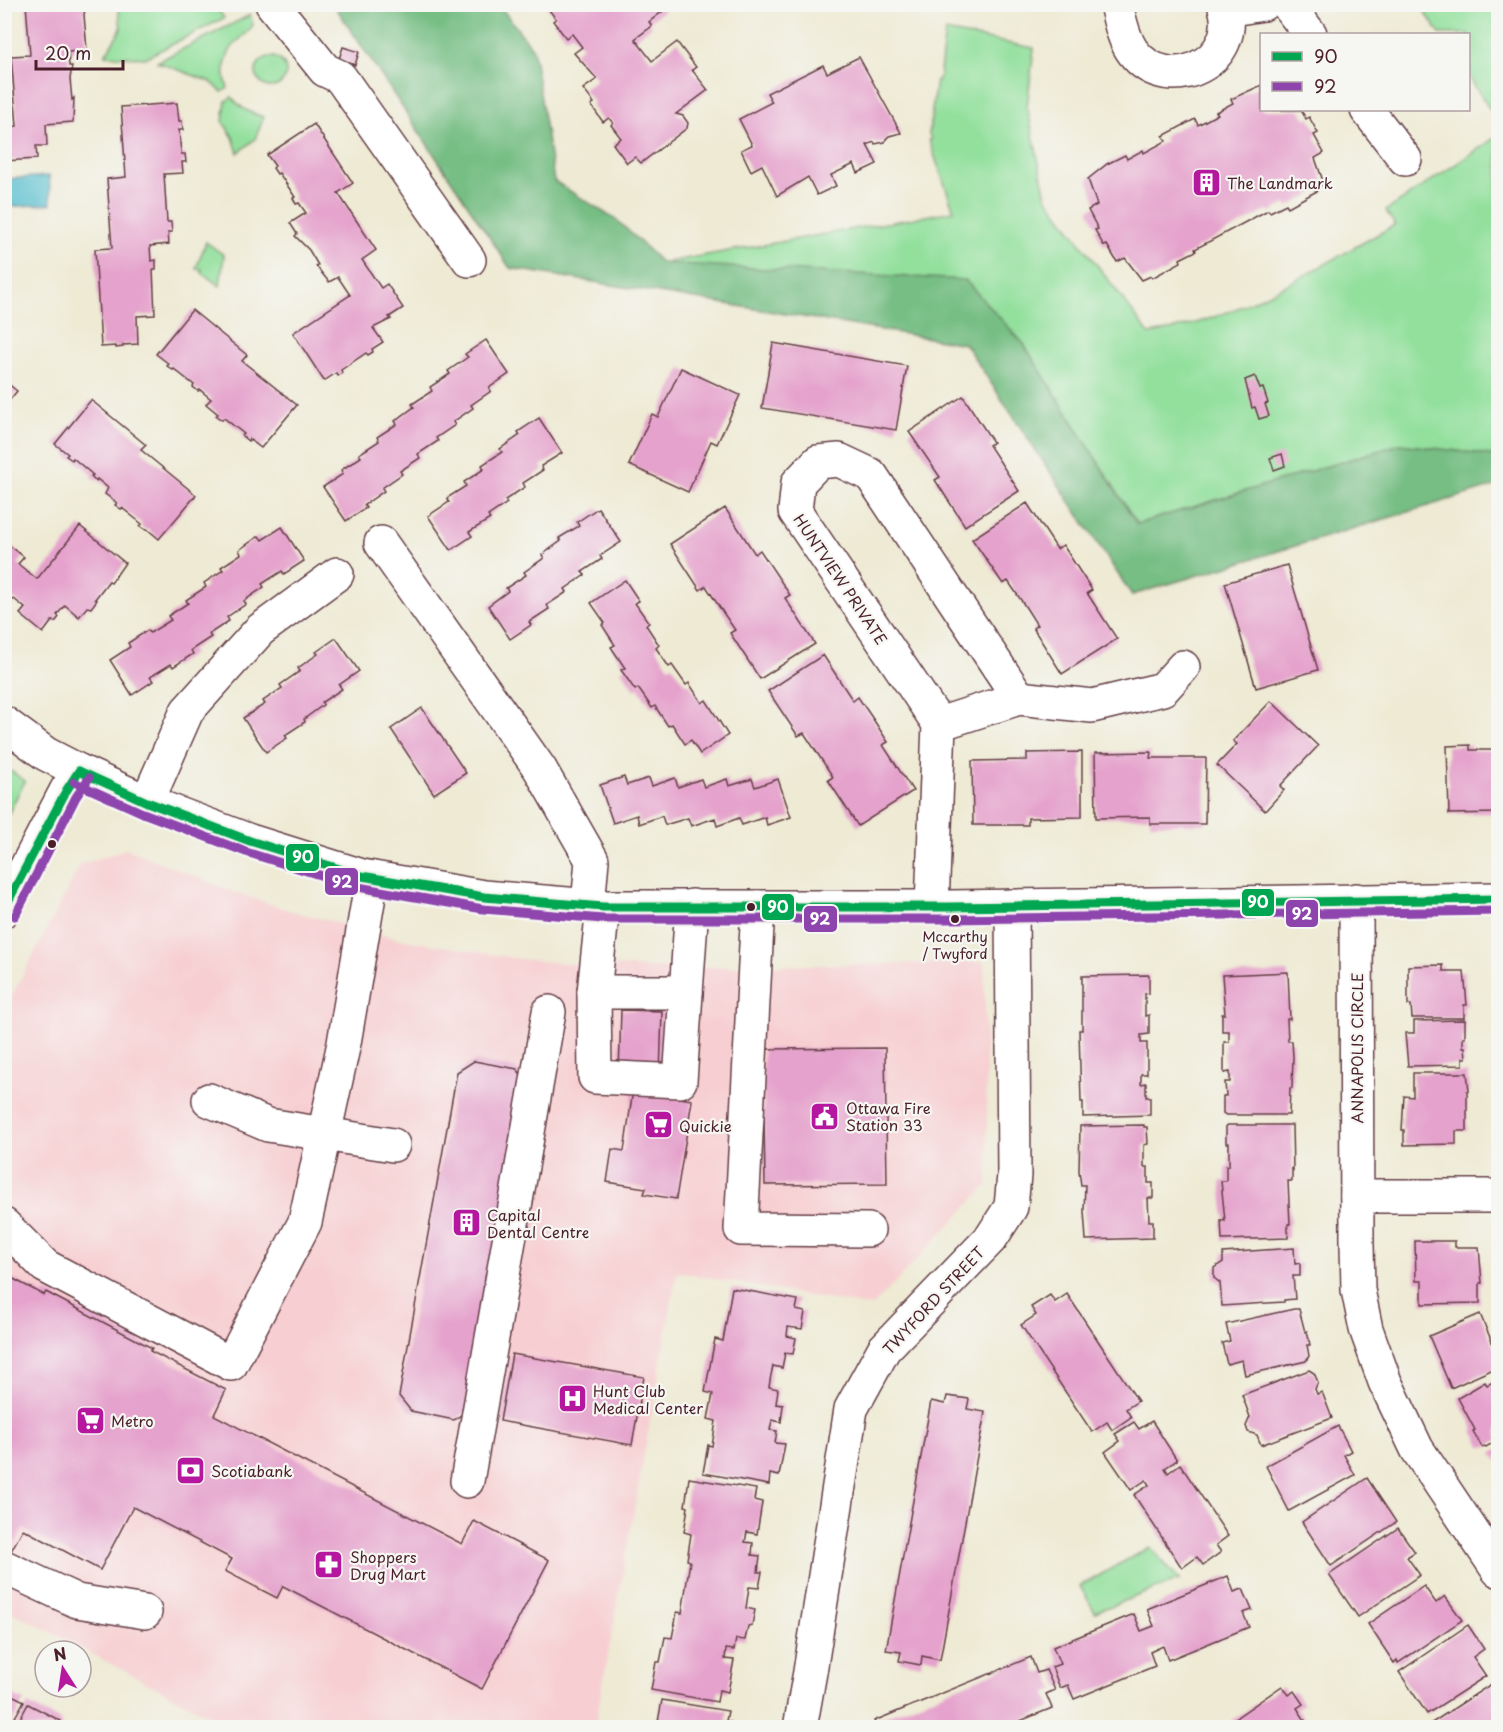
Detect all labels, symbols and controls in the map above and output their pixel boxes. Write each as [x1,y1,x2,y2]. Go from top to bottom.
scale bar [36,33,123,71]
legend [1260,33,1470,111]
text: 20 m [45,39,91,66]
text: 90 [1314,42,1338,69]
text: 92 [1314,72,1337,99]
building icon: The Landmark [1190,166,1222,198]
place label: The Landmark [1227,171,1333,194]
street label: HUNTVIEW PRIVATE [789,509,893,649]
unlabelled marker [46,838,58,850]
line badge: 90 [285,843,320,872]
text: 90 [292,844,314,868]
line badge: 92 [324,867,359,896]
text: 92 [332,869,352,893]
line badge: 90 [1241,888,1275,917]
text: 90 [1247,889,1269,913]
line badge: 90 [761,893,795,921]
text: 90 [767,894,789,918]
line badge: 92 [1285,899,1319,928]
unlabelled marker [745,901,757,913]
text: 92 [1292,901,1312,925]
line badge: 92 [803,905,838,933]
text: 92 [810,906,830,930]
marker: Mccarthy / Twyford [949,913,961,925]
place label: Mccarthy / Twyford [922,926,988,964]
street label: ANNAPOLIS CIRCLE [1345,973,1368,1123]
place label: Ottawa Fire Station 33 [846,1096,931,1136]
public building icon: Ottawa Fire Station 33 [809,1100,841,1132]
supermarket icon: Quickie [642,1109,674,1141]
place label: Quickie [679,1114,732,1137]
place label: Capital Dental Centre [487,1203,589,1243]
building icon: Capital Dental Centre [450,1207,482,1239]
street label: TWYFORD STREET [877,1240,990,1359]
place label: Hunt Club Medical Center [593,1379,703,1419]
hospital icon: Hunt Club Medical Center [556,1383,588,1415]
supermarket icon: Metro [74,1404,106,1436]
place label: Metro [111,1409,154,1432]
bank icon: Scotiabank [174,1454,206,1486]
place label: Scotiabank [211,1459,292,1482]
place label: Shoppers Drug Mart [350,1545,426,1585]
pharmacy icon: Shoppers Drug Mart [313,1549,345,1581]
north arrow [33,1639,93,1699]
text: N [51,1640,68,1666]

